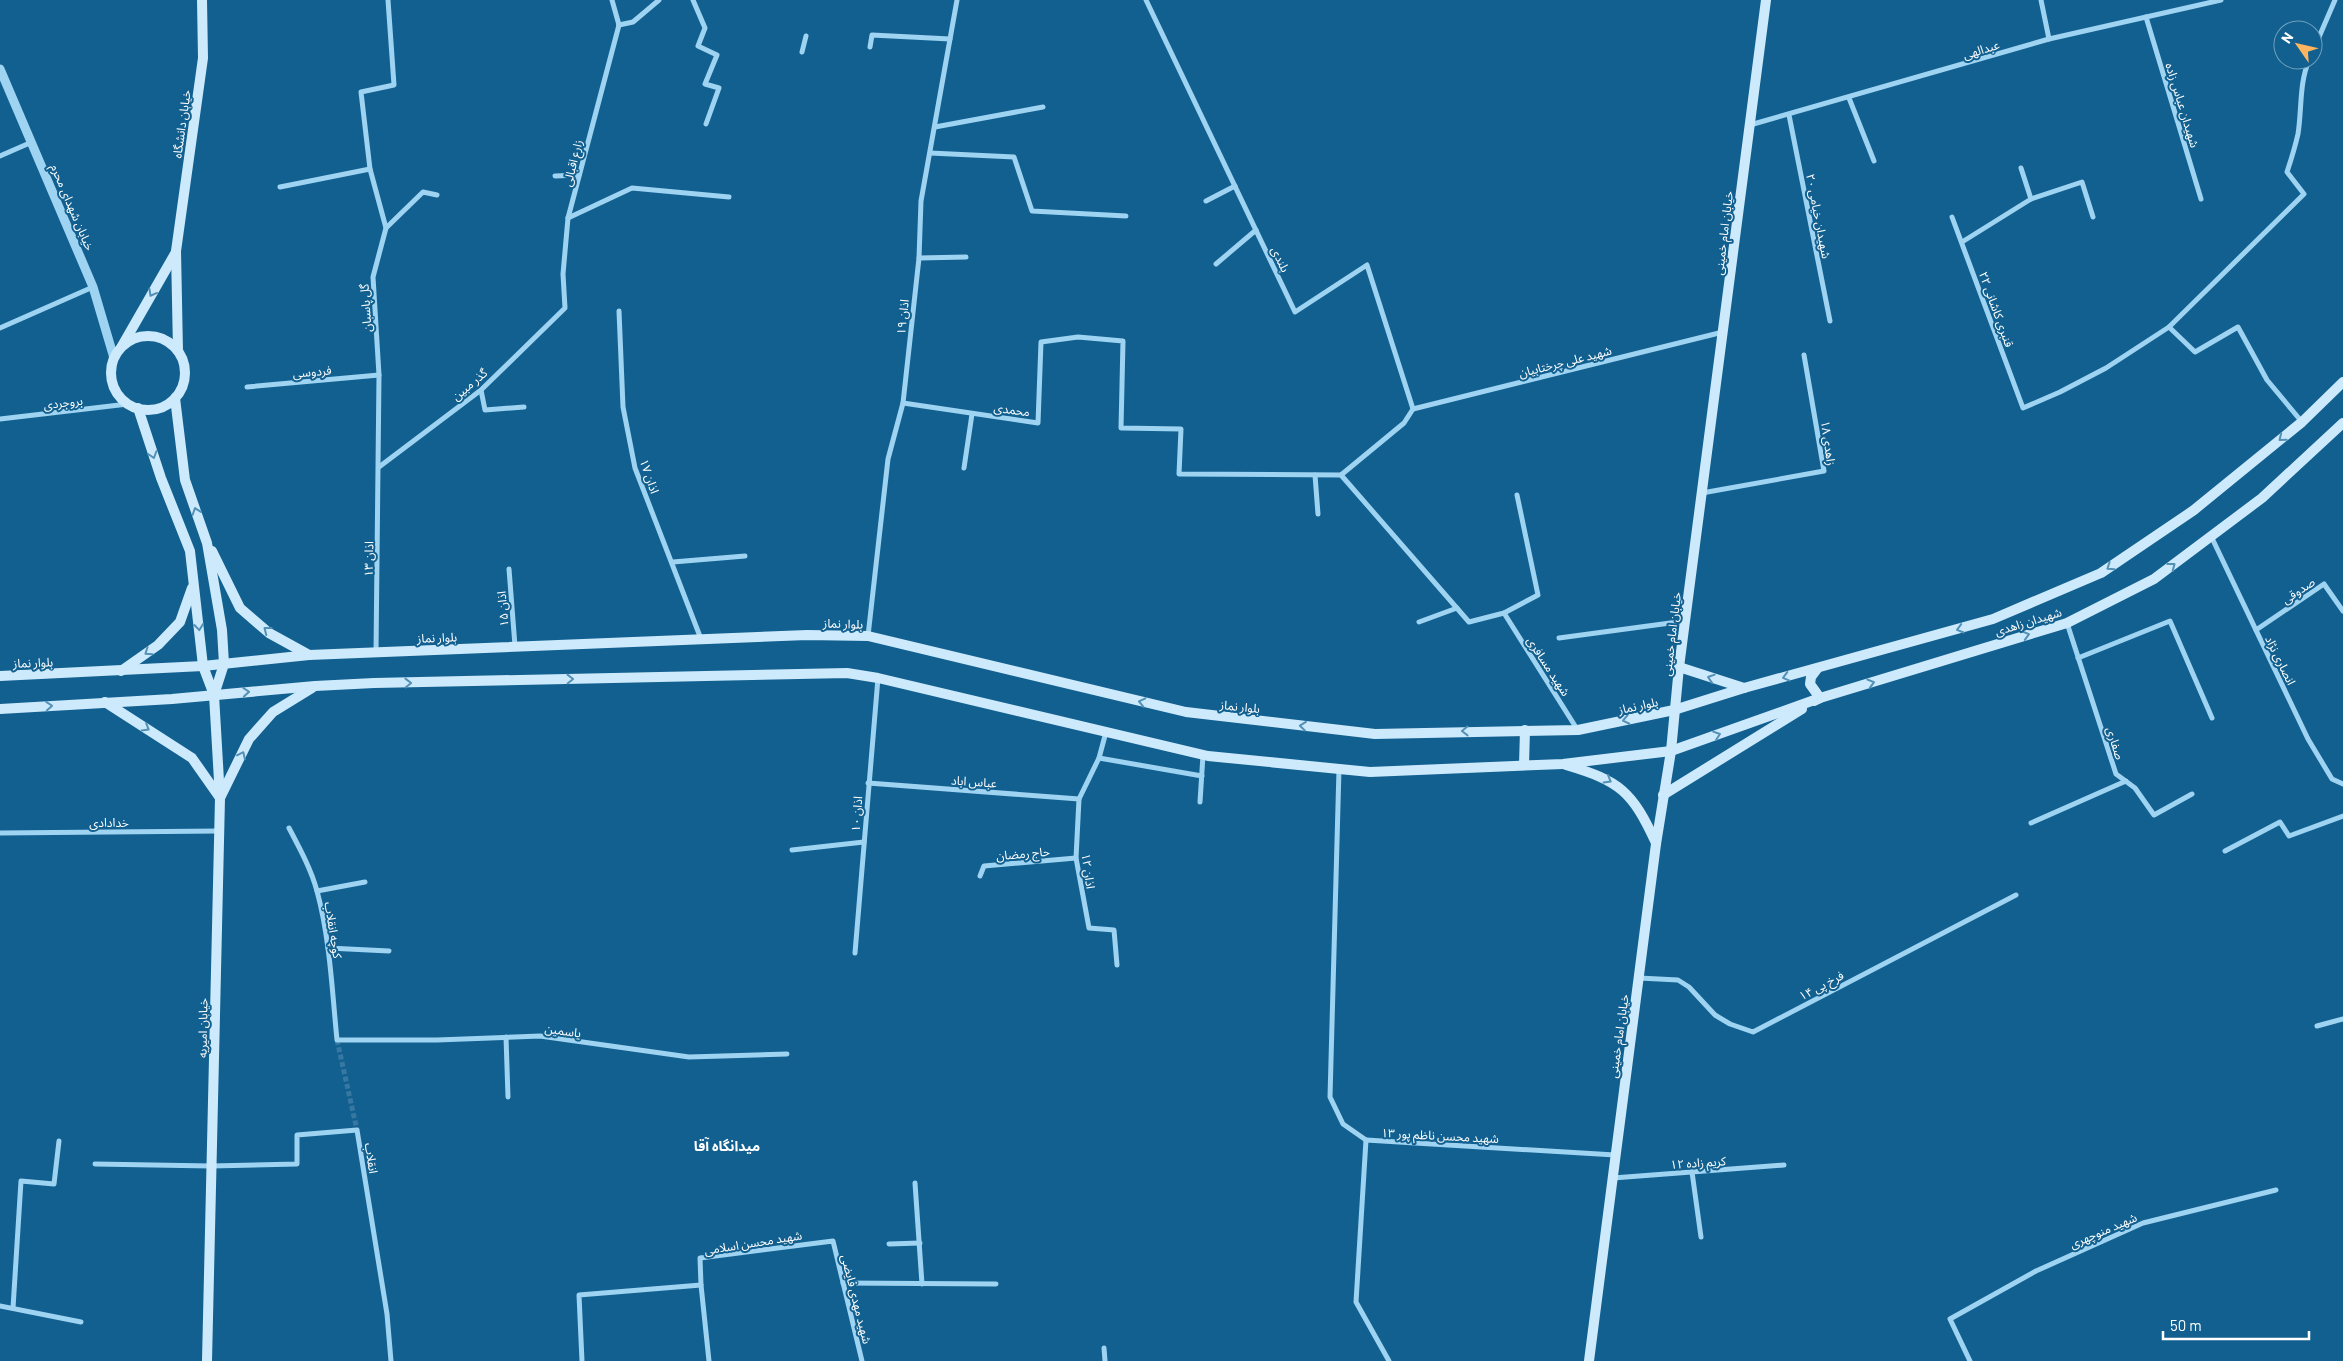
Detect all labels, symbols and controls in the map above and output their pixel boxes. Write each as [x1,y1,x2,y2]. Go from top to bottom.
north arrow [2273,20,2323,70]
text: N [2277,29,2296,46]
street label: عبدالهی [1961,37,2001,62]
street label: شهیدان عباس زاده [2162,61,2203,149]
street label: خیابان دانشگاه [169,89,194,159]
street label: زارع اقبالی [559,138,587,189]
street label: خیابان شهدای محرم [46,162,98,254]
street label: شهیدان خیامی ۲۰ [1803,172,1834,260]
street label: خیابان امام خمینی [1711,190,1738,276]
street label: بلندی [1268,244,1293,274]
street label: قنبری کاشانی ۲۲ [1976,269,2017,349]
street label: گل پاسبان [356,282,376,333]
one-way arrow [148,288,158,297]
street label: اذان ۱۹ [893,298,912,336]
street label: شهید علی چرختابیان [1517,343,1613,381]
street label: فردوسی [292,362,332,381]
street label: گذر مبین [448,365,491,404]
street label: بروجردی [42,393,84,412]
street label: محمدی [993,400,1031,419]
street label: زاهدی ۱۸ [1818,419,1839,467]
one-way arrow [2278,433,2287,442]
one-way arrow [147,450,157,458]
street label: اذان ۱۷ [637,457,662,496]
one-way arrow [192,507,202,516]
street label: اذان ۱۳ [361,541,376,577]
one-way arrow [2106,561,2115,570]
one-way arrow [2166,563,2175,571]
street label: صدوقی [2279,574,2318,607]
street label: اذان ۱۵ [493,590,512,627]
street label: خیابان امام خمینی [1659,591,1686,677]
street label: شهیدان زاهدی [1993,604,2063,639]
street label: بلوار نماز [822,615,863,632]
one-way arrow [1956,623,1964,633]
one-way arrow [193,624,204,632]
one-way arrow [263,627,272,636]
street label: بلوار نماز [416,629,457,646]
one-way arrow [2021,631,2030,641]
street label: انصاری نژاد [2262,633,2299,688]
street label: شهید مسافری [1524,634,1573,699]
one-way arrow [144,646,154,655]
street label: بلوار نماز [12,654,53,671]
one-way arrow [1782,671,1791,682]
one-way arrow [566,674,574,684]
one-way arrow [1708,674,1716,684]
one-way arrow [404,677,412,688]
one-way arrow [1866,678,1874,688]
one-way arrow [242,687,250,698]
street label: بلوار نماز [1616,694,1659,717]
one-way arrow [1138,697,1147,708]
street label: بلوار نماز [1218,697,1261,716]
one-way arrow [45,701,53,712]
one-way arrow [1622,715,1631,725]
one-way arrow [141,721,150,731]
one-way arrow [1299,721,1307,732]
street label: صفاری [2103,725,2128,762]
one-way arrow [1461,726,1469,737]
one-way arrow [1712,730,1720,740]
one-way arrow [235,751,245,760]
street label: عباس اباد [951,772,997,791]
one-way arrow [1603,774,1612,784]
street label: اذان ۱۰ [848,796,865,832]
street label: خدادادی [89,815,129,830]
street label: حاج رمضان [996,844,1051,865]
street label: اذان ۱۲ [1079,852,1098,890]
street label: کوچه انقلاب [321,901,346,961]
street label: فرخ پی ۱۴ [1796,967,1847,1005]
street label: خیابان امام خمینی [1605,993,1634,1079]
street label: خیابان امیریه [194,998,211,1058]
street label: یاسمین [544,1021,582,1041]
street label: شهید محسن ناظم پور ۱۳ [1381,1125,1499,1148]
district label: میدانگاه آقا [694,1137,760,1154]
street label: انقلاب [361,1142,381,1175]
street label: کریم زاده ۱۲ [1670,1153,1728,1174]
street label: شهید منوچهری [2067,1210,2140,1252]
street label: شهید محسن اسلامی [703,1227,803,1258]
street label: شهید مهدی فایضی [838,1253,875,1345]
scale bar [2163,1308,2309,1340]
text: 50 m [2170,1316,2202,1334]

